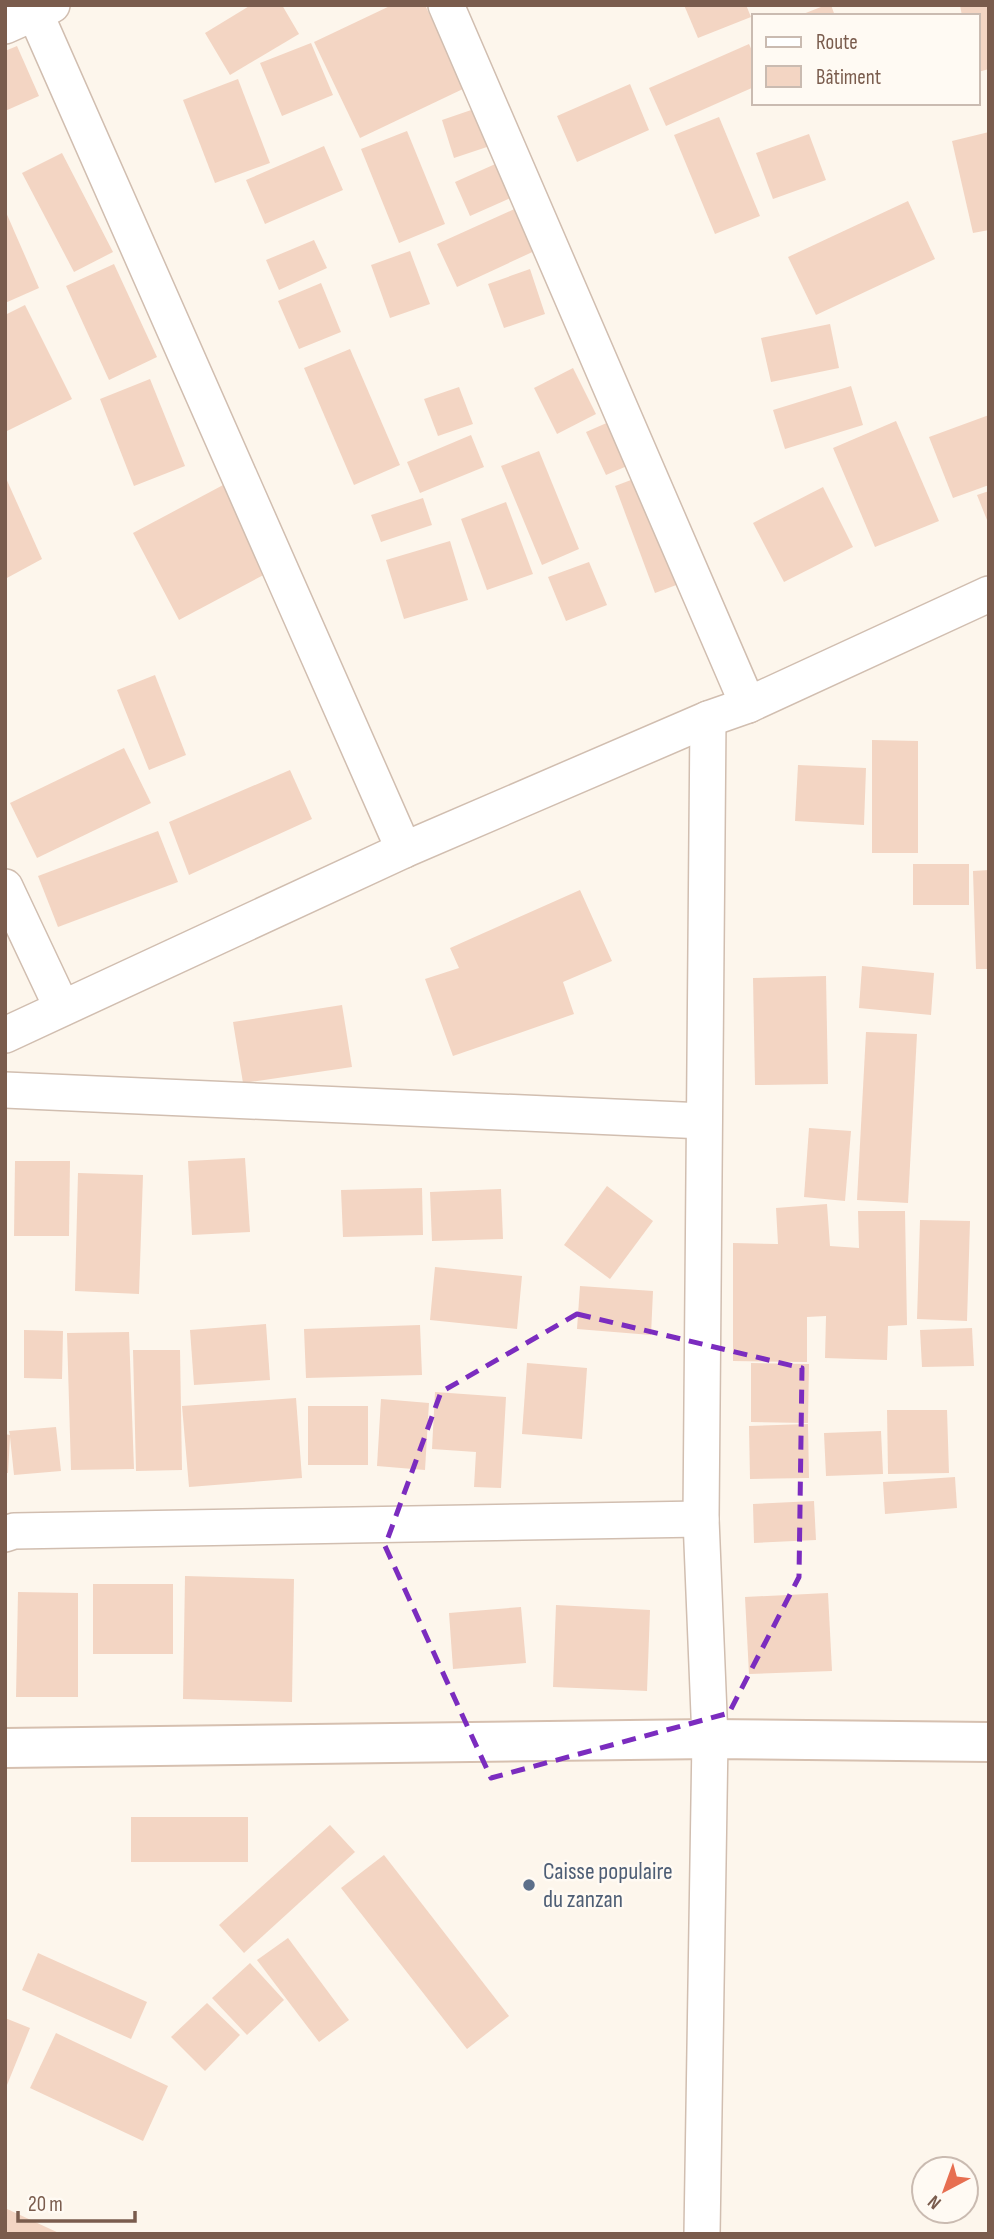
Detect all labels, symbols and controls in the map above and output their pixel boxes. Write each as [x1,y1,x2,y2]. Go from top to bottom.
legend [752,14,980,105]
text: Route [816,30,858,55]
text: Bâtiment [816,65,881,90]
place label: Caisse populaire du zanzan [543,1857,673,1914]
marker: Caisse populaire du zanzan [521,1877,537,1893]
north arrow [910,2155,980,2225]
scale bar [18,2180,135,2224]
text: N [923,2190,946,2214]
text: 20 m [28,2192,63,2217]

